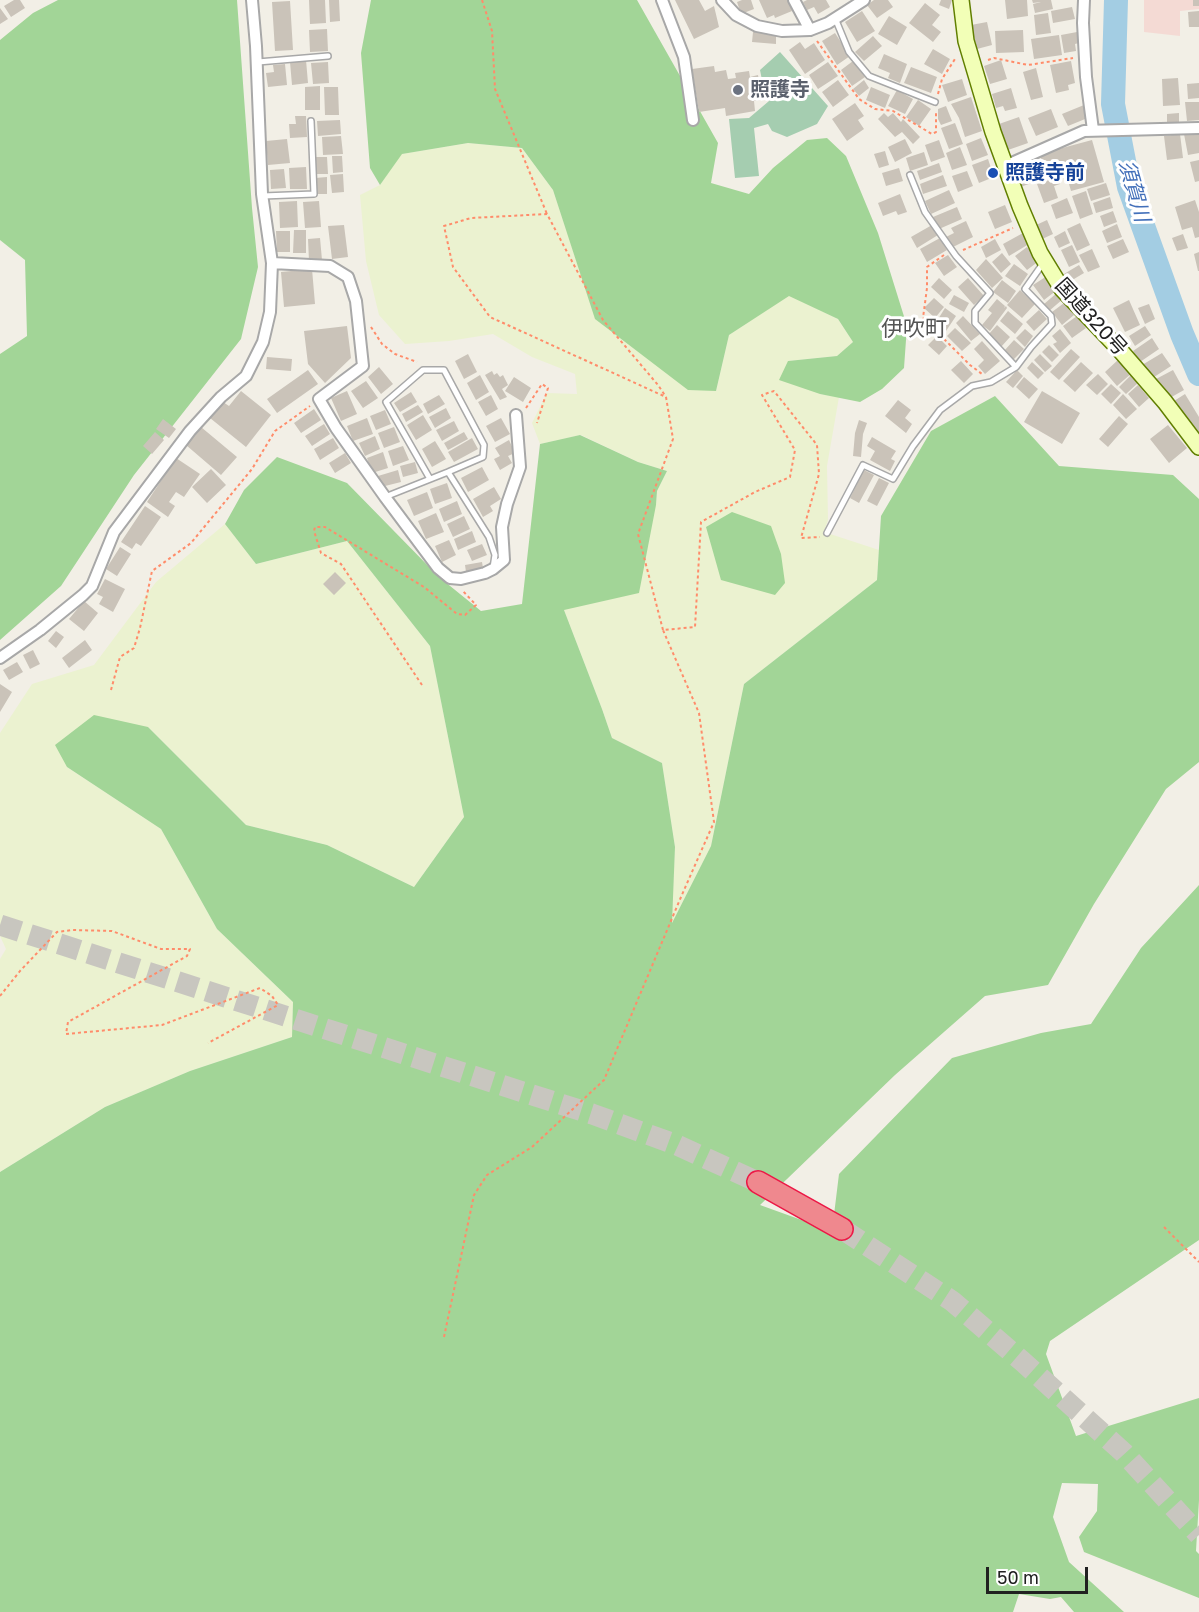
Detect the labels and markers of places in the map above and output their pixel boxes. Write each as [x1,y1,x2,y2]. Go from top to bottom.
place label: 照護寺 [750,78,810,102]
marker: 照護寺 [731,83,745,97]
place label: 照護寺前 [1005,161,1085,185]
marker: 照護寺前 [986,166,1000,180]

